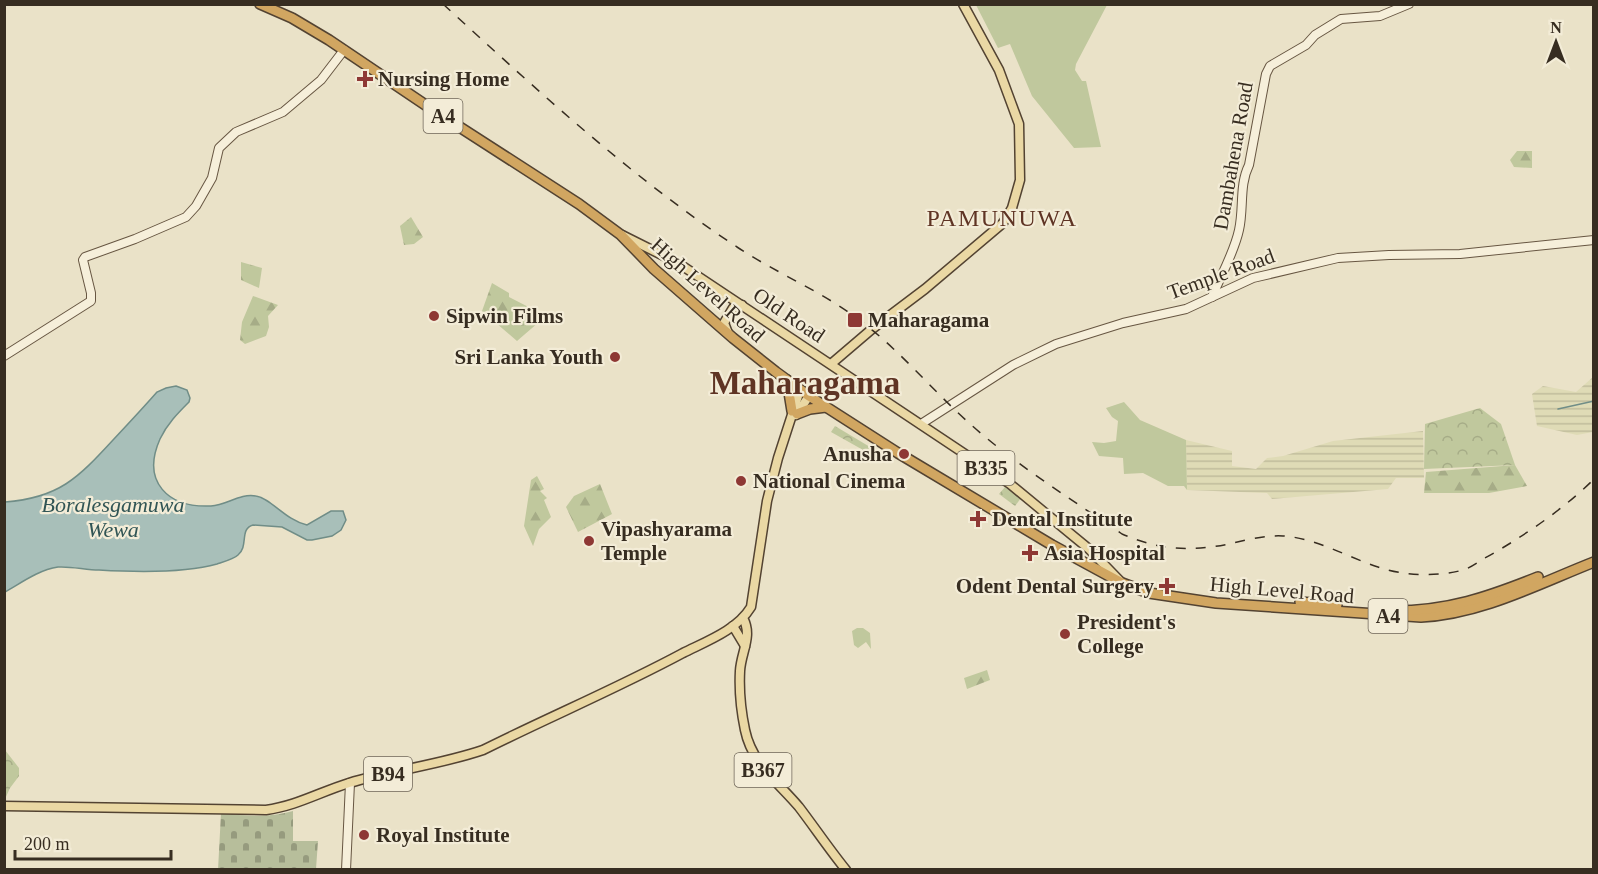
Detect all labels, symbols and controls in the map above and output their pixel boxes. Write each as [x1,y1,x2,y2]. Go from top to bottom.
north arrow [1526,12,1586,72]
text: N [1550,19,1562,36]
place label: Nursing Home [378,67,509,91]
marker: Nursing Home [356,70,374,88]
street label: Dambahena Road [1208,80,1258,232]
road number: A4 [424,99,462,133]
district label: PAMUNUWA [926,205,1078,231]
street label: High Level Road [646,233,770,348]
street label: Temple Road [1164,243,1278,304]
street label: Old Road [749,282,830,348]
place label: Sipwin Films [446,304,563,328]
place label: Maharagama [868,308,990,332]
marker: Sipwin Films [427,309,441,323]
marker: Maharagama [846,311,864,329]
place label: Sri Lanka Youth [454,345,603,369]
marker: Sri Lanka Youth [608,350,622,364]
district label: Maharagama [710,365,900,401]
place label: Anusha [823,442,892,466]
marker: Anusha [897,447,911,461]
road number: B335 [958,451,1014,485]
place label: National Cinema [753,469,906,493]
marker: National Cinema [734,474,748,488]
water label: Boralesgamuwa Wewa [42,492,185,542]
place label: Dental Institute [992,507,1133,531]
marker: Dental Institute [969,510,987,528]
place label: Vipashyarama Temple [601,517,733,565]
marker: Vipashyarama Temple [582,534,596,548]
place label: Asia Hospital [1044,541,1165,565]
marker: Asia Hospital [1021,544,1039,562]
street label: High Level Road [1209,572,1356,608]
place label: Odent Dental Surgery [956,574,1154,598]
marker: Odent Dental Surgery [1158,577,1176,595]
road number: A4 [1368,599,1408,633]
place label: President's College [1077,610,1176,658]
marker: President's College [1058,627,1072,641]
road number: B367 [734,753,792,787]
road number: B94 [364,757,412,791]
scale bar [15,823,171,861]
place label: Royal Institute [376,823,510,847]
marker: Royal Institute [357,828,371,842]
text: 200 m [24,834,70,854]

